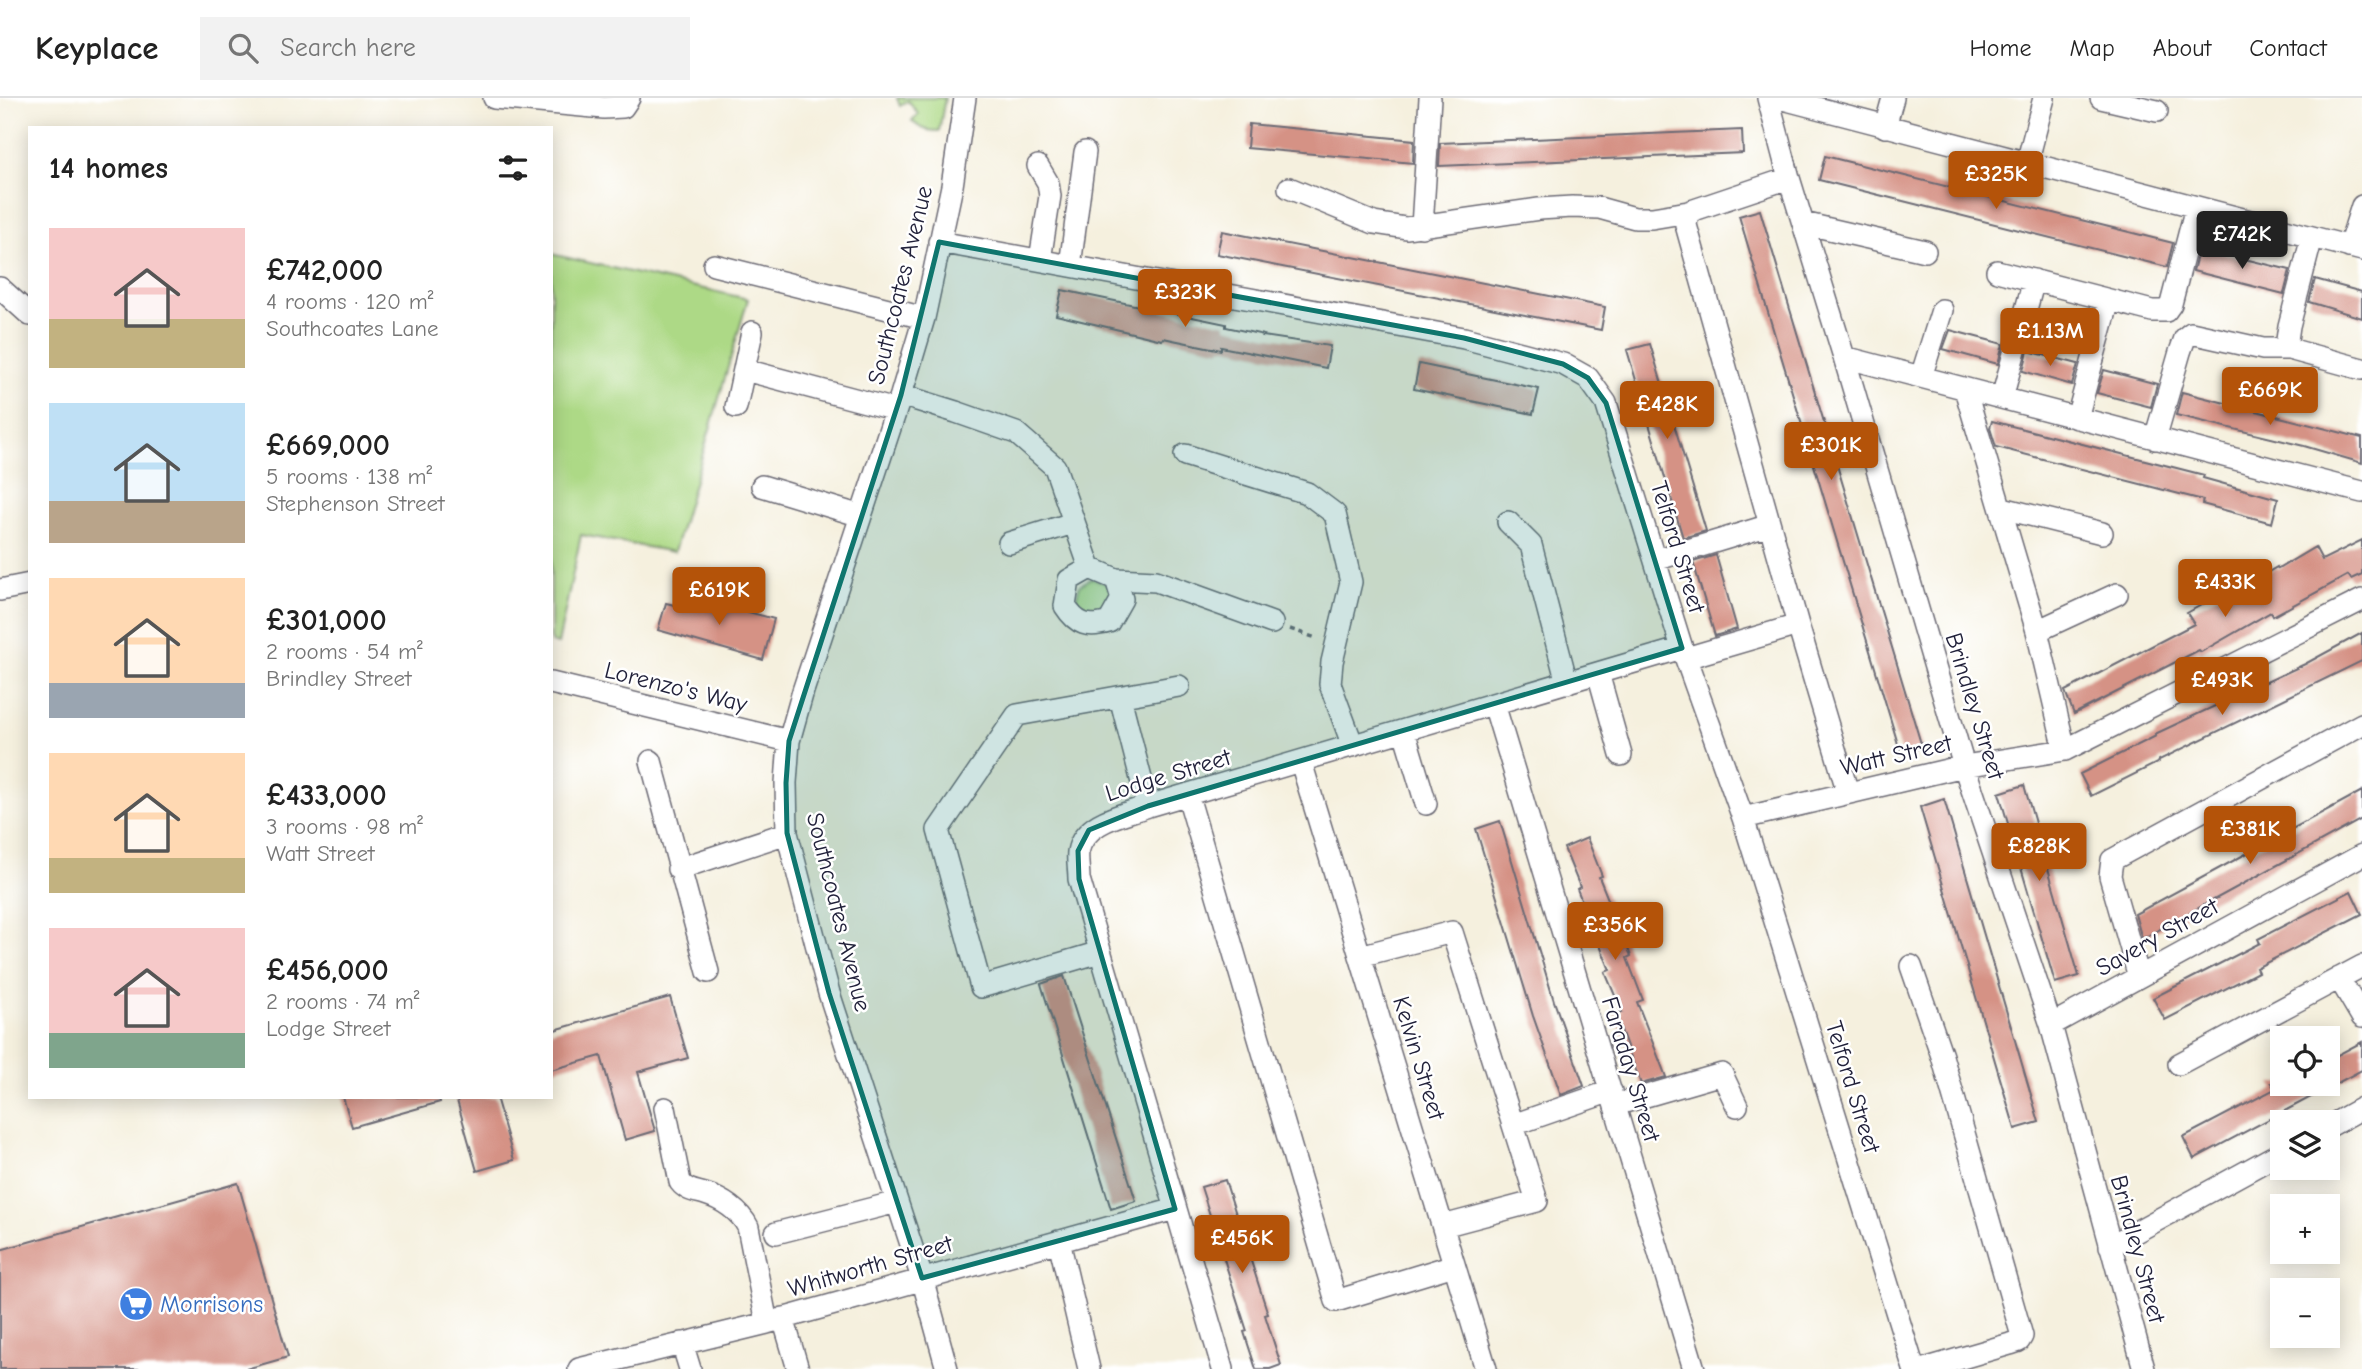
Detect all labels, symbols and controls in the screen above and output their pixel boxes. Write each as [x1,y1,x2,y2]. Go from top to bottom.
search box [200,17,690,80]
text: Keyplace [35,29,158,67]
icon: search [224,29,262,67]
text: Search here [280,33,416,63]
text: Home [1970,34,2031,62]
text: Map [2069,34,2115,62]
text: About [2153,34,2211,62]
text: Contact [2249,34,2327,62]
icon: filters [494,149,532,187]
text: 14 homes [49,151,168,186]
pin: £325K [1947,152,2045,211]
text: £325K [1964,160,2028,187]
street label: Southcoates Avenue [862,183,938,387]
pin: £742K [2193,212,2291,271]
text: £742K [2213,220,2271,247]
text: £742,000 [266,253,383,288]
icon: home [105,256,189,340]
pin: £323K [1136,270,1234,329]
text: £323K [1154,278,1216,305]
text: 4 rooms · 120 m² [266,288,433,315]
pin: £1.13M [1993,308,2107,368]
text: Southcoates Lane [266,315,439,342]
text: £1.13M [2016,317,2084,344]
pin: £669K [2221,368,2319,427]
text: £669K [2238,376,2302,403]
pin: £428K [1618,382,1716,441]
text: £428K [1636,390,1698,417]
pin: £301K [1782,422,1880,482]
text: £669,000 [266,428,390,463]
icon: home [105,431,189,515]
text: £301K [1800,431,1862,458]
text: 5 rooms · 138 m² [266,463,432,490]
street label: Telford Street [1645,478,1712,617]
text: Stephenson Street [266,490,445,517]
pin: £433K [2176,560,2274,619]
pin: £619K [670,568,768,627]
text: £433K [2194,568,2256,595]
text: £619K [688,576,750,603]
text: £301,000 [266,603,387,638]
icon: home [105,606,189,690]
street label: Brindley Street [1939,629,2011,784]
text: 2 rooms · 54 m² [266,638,423,665]
street label: Lorenzo's Way [602,656,751,718]
pin: £493K [2173,658,2271,717]
text: Brindley Street [266,665,412,692]
text: £493K [2191,666,2253,693]
street label: Watt Street [1838,728,1955,781]
street label: Lodge Street [1102,742,1235,807]
text: £433,000 [266,778,387,813]
icon: home [105,781,189,865]
pin: £381K [2201,806,2299,866]
street label: Southcoates Avenue [801,810,877,1014]
text: 3 rooms · 98 m² [266,813,423,840]
text: £381K [2220,815,2280,842]
pin: £828K [1990,824,2088,883]
text: £828K [2007,832,2071,859]
text: Watt Street [266,840,375,867]
street label: Savery Street [2091,891,2224,982]
pin: £356K [1566,902,1664,962]
text: £356K [1583,911,1647,938]
text: £456,000 [266,953,389,988]
icon: home [105,956,189,1040]
text: 2 rooms · 74 m² [266,988,419,1015]
street label: Kelvin Street [1387,993,1451,1124]
street label: Faraday Street [1596,993,1667,1146]
text: Lodge Street [266,1015,390,1042]
street label: Telford Street [1820,1018,1887,1157]
map controls [2270,1026,2340,1348]
button: locate [2270,1026,2340,1096]
button: layers [2270,1110,2340,1180]
street label: Brindley Street [2105,1172,2171,1327]
button: + [2270,1194,2340,1264]
pin: £456K [1193,1216,1291,1275]
text: £456K [1210,1224,1274,1251]
street label: Whitworth Street [784,1229,957,1303]
button: − [2270,1278,2340,1348]
supermarket icon: Morrisons [117,1285,155,1323]
place label: Morrisons [160,1290,263,1318]

